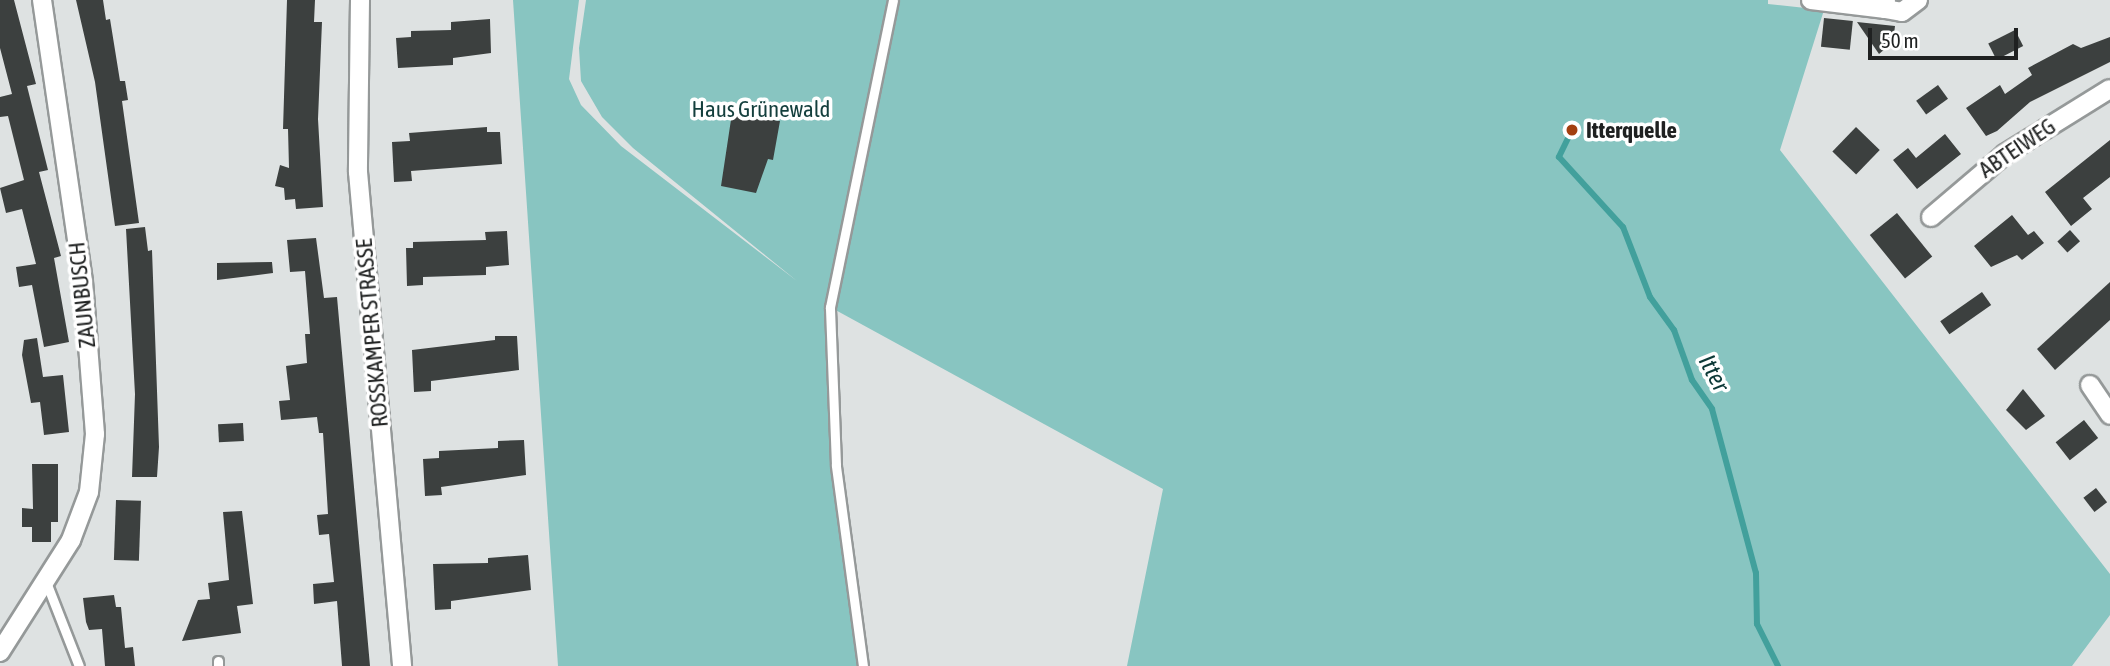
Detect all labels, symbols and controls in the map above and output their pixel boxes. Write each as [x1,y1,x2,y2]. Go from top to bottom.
scale bar [1872,14,2022,58]
text: 50 m [1881,28,1919,52]
park label: Haus Grünewald [692,95,830,123]
street label: ABTEIWEG [1973,112,2061,184]
place label: Itterquelle [1586,116,1677,144]
marker: Itterquelle [1564,122,1580,138]
street label: ROSSKAMPER STRASSE [350,237,394,429]
street label: ZAUNBUSCH [63,241,101,349]
water label: Itter [1692,350,1736,396]

